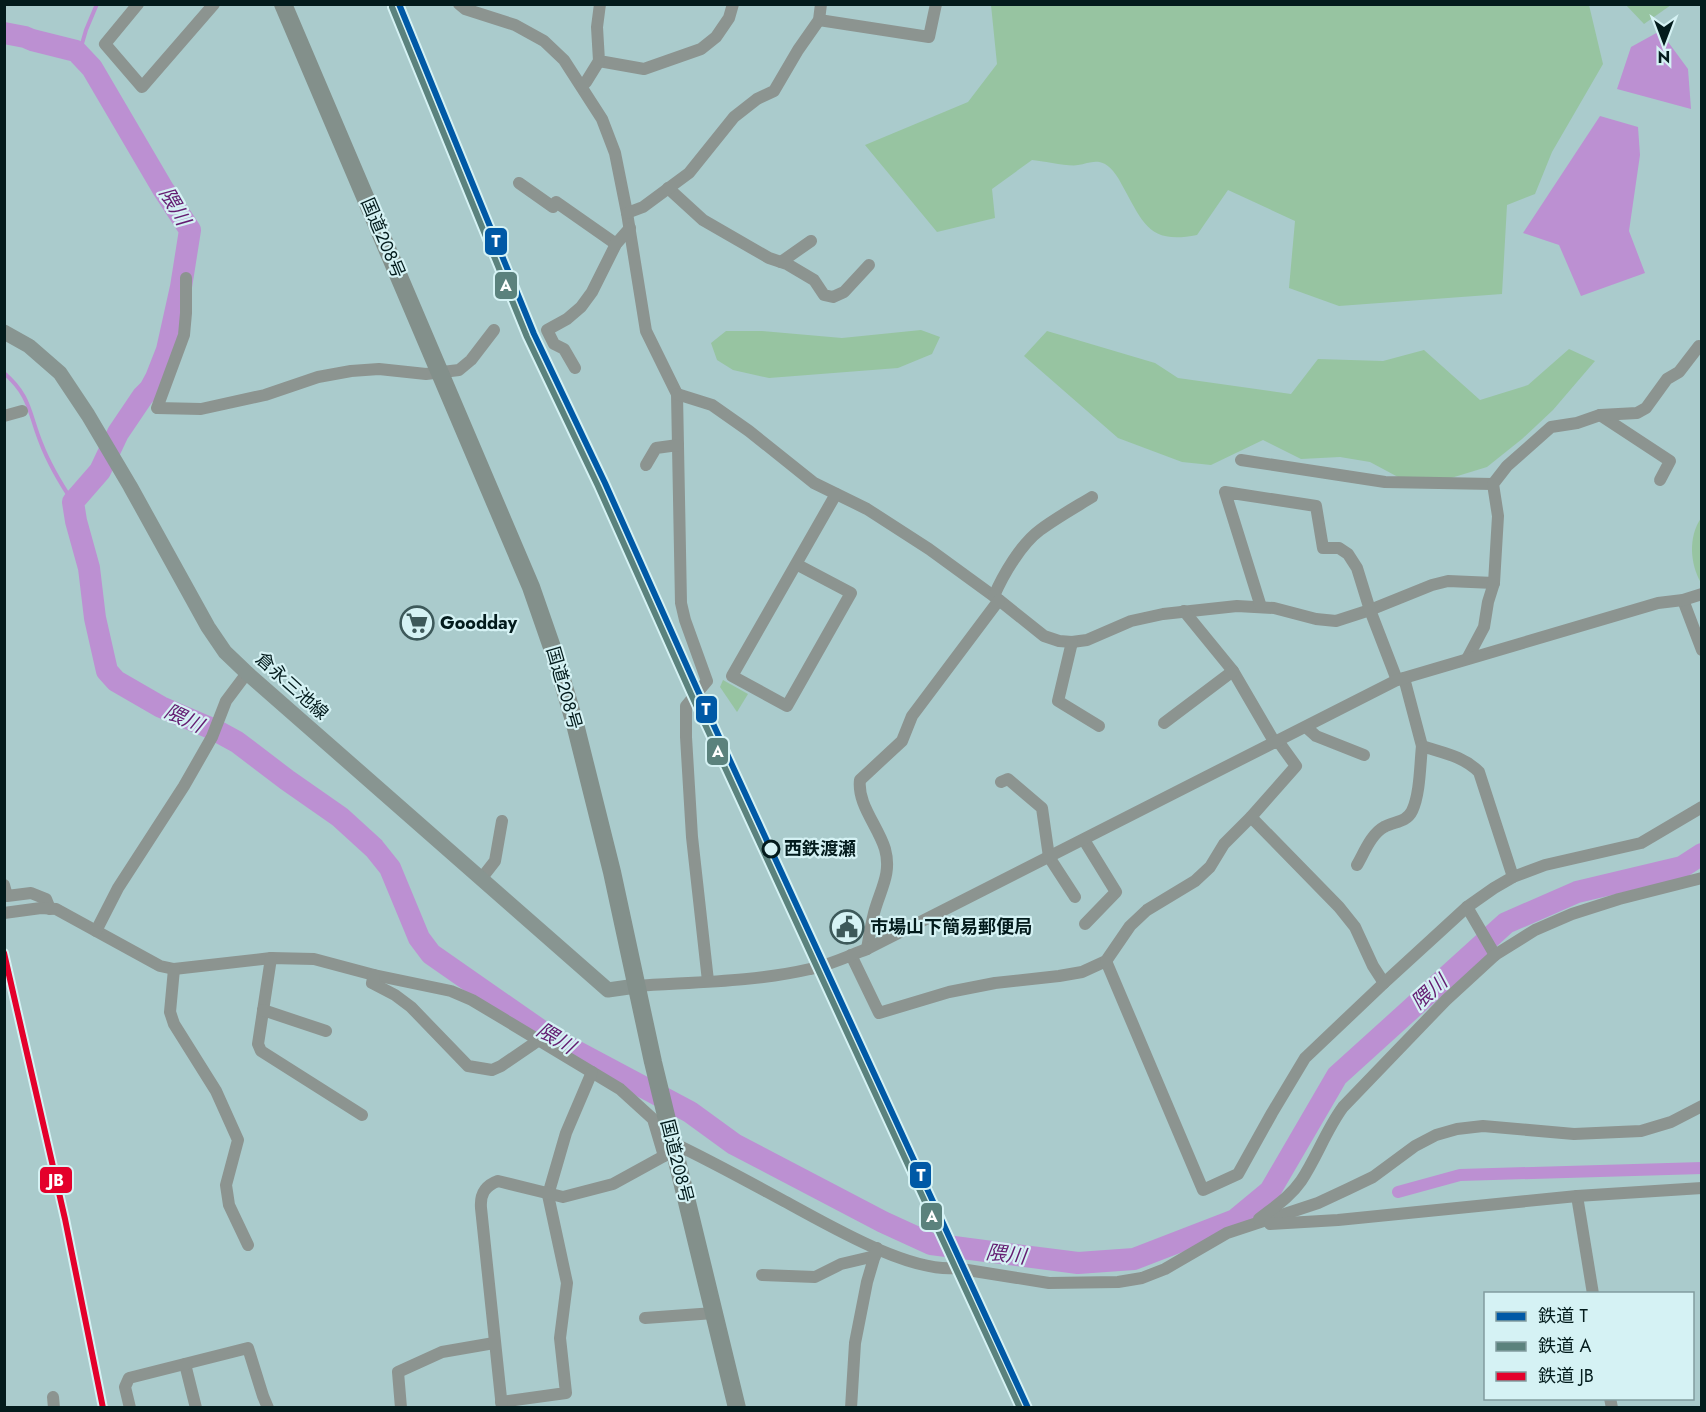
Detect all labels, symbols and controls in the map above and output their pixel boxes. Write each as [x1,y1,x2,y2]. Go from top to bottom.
north arrow [1634,12,1694,72]
text: N [1658,45,1670,68]
water label: 隈川 [152,182,198,233]
street label: 国道208号 [354,194,412,282]
line badge: T [484,227,508,256]
text: T [492,230,501,253]
line badge: A [494,271,518,300]
text: A [499,274,512,297]
supermarket icon: Goodday [399,605,435,641]
place label: Goodday [440,610,518,636]
street label: 国道208号 [540,644,588,732]
street label: 倉永三池線 [250,646,334,726]
line badge: T [695,695,718,724]
water label: 隈川 [160,697,210,741]
text: T [702,698,711,721]
line badge: A [706,737,729,766]
text: A [711,740,724,763]
place label: 西鉄渡瀬 [784,836,856,862]
marker: 西鉄渡瀬 [762,840,780,858]
public building icon: 市場山下簡易郵便局 [829,909,865,945]
place label: 市場山下簡易郵便局 [870,914,1032,940]
water label: 隈川 [1405,967,1455,1017]
water label: 隈川 [531,1016,582,1062]
street label: 国道208号 [654,1117,700,1205]
line badge: T [909,1161,932,1189]
text: T [917,1164,926,1187]
line badge: JB [39,1166,73,1194]
text: JB [45,1169,64,1192]
line badge: A [920,1202,943,1231]
text: A [925,1205,938,1228]
water label: 隈川 [984,1238,1030,1272]
legend [1484,1292,1694,1400]
text: 鉄道 T [1538,1303,1588,1329]
text: 鉄道 A [1538,1333,1591,1359]
text: 鉄道 JB [1538,1363,1594,1389]

